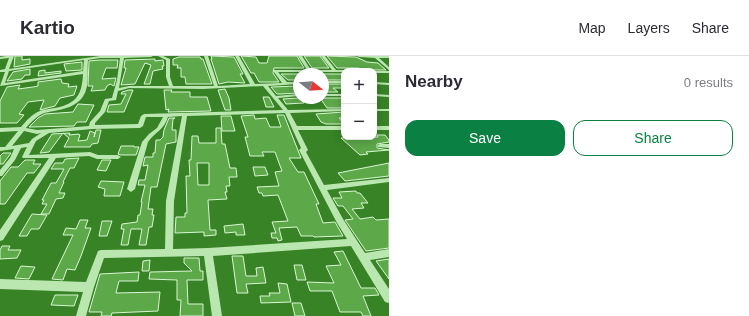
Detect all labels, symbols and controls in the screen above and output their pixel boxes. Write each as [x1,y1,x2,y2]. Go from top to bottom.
text: Kartio [20,17,75,38]
text: Map [578,20,606,36]
text: Layers [628,20,670,36]
text: Share [692,20,729,36]
north arrow [293,68,329,104]
map controls [341,68,377,140]
button: + [341,68,377,104]
text: Nearby [405,72,463,91]
text: 0 results [684,75,733,90]
button: − [341,104,377,140]
button: Save [405,120,565,156]
button: Share [573,120,733,156]

